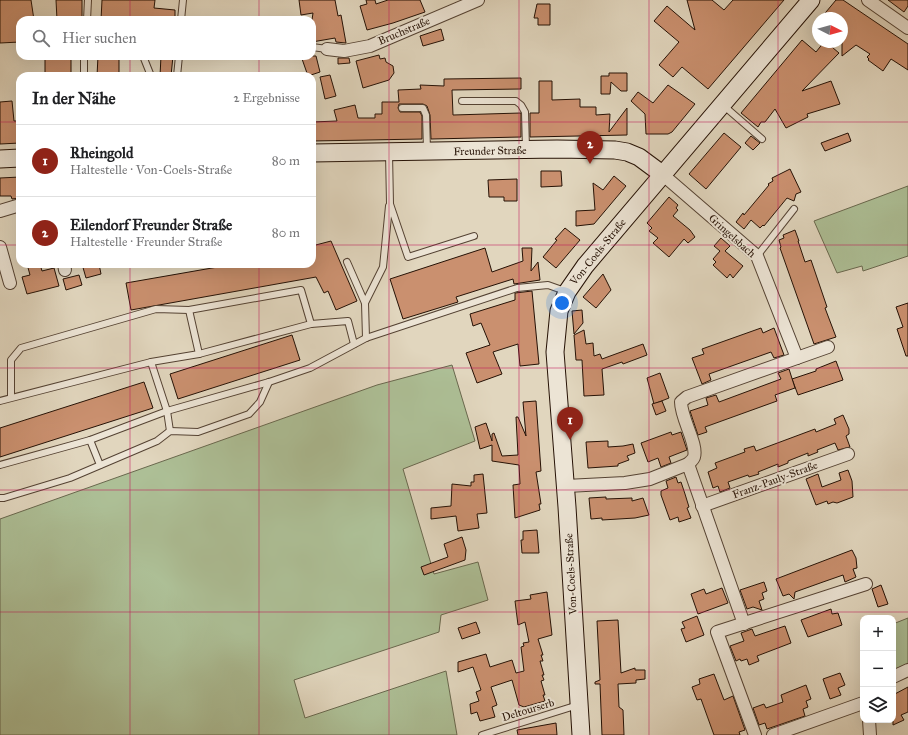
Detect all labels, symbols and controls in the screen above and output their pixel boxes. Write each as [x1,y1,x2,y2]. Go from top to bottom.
north arrow [812,12,848,48]
street label: Bruchstraße [376,14,432,48]
search box [16,16,316,60]
icon: search [30,27,52,49]
text: Hier suchen [62,29,137,47]
text: In der Nähe [32,88,116,109]
text: 2 Ergebnisse [233,90,300,106]
pin: 2 [577,131,603,164]
text: Rheingold [70,144,133,162]
street label: Freunder Straße [453,144,527,158]
text: 1 [42,153,48,169]
text: 80 m [272,153,300,169]
text: Haltestelle · Von-Coels-Straße [70,162,232,178]
street label: Gringelsbach [706,212,758,260]
text: Eilendorf Freunder Straße [70,216,232,234]
street label: Von-Coels-Straße [567,216,629,289]
text: 2 [42,225,48,241]
text: 80 m [272,225,300,241]
text: Haltestelle · Freunder Straße [70,234,222,250]
your location [552,293,572,313]
pin: 1 [557,407,583,440]
street label: Franz-Pauly-Straße [731,458,820,501]
street label: Von-Coels-Straße [562,533,580,616]
map controls [860,615,896,723]
button: + [860,615,896,651]
button: − [860,651,896,687]
button: layers [860,687,896,723]
street label: Deltourserb [500,696,556,724]

